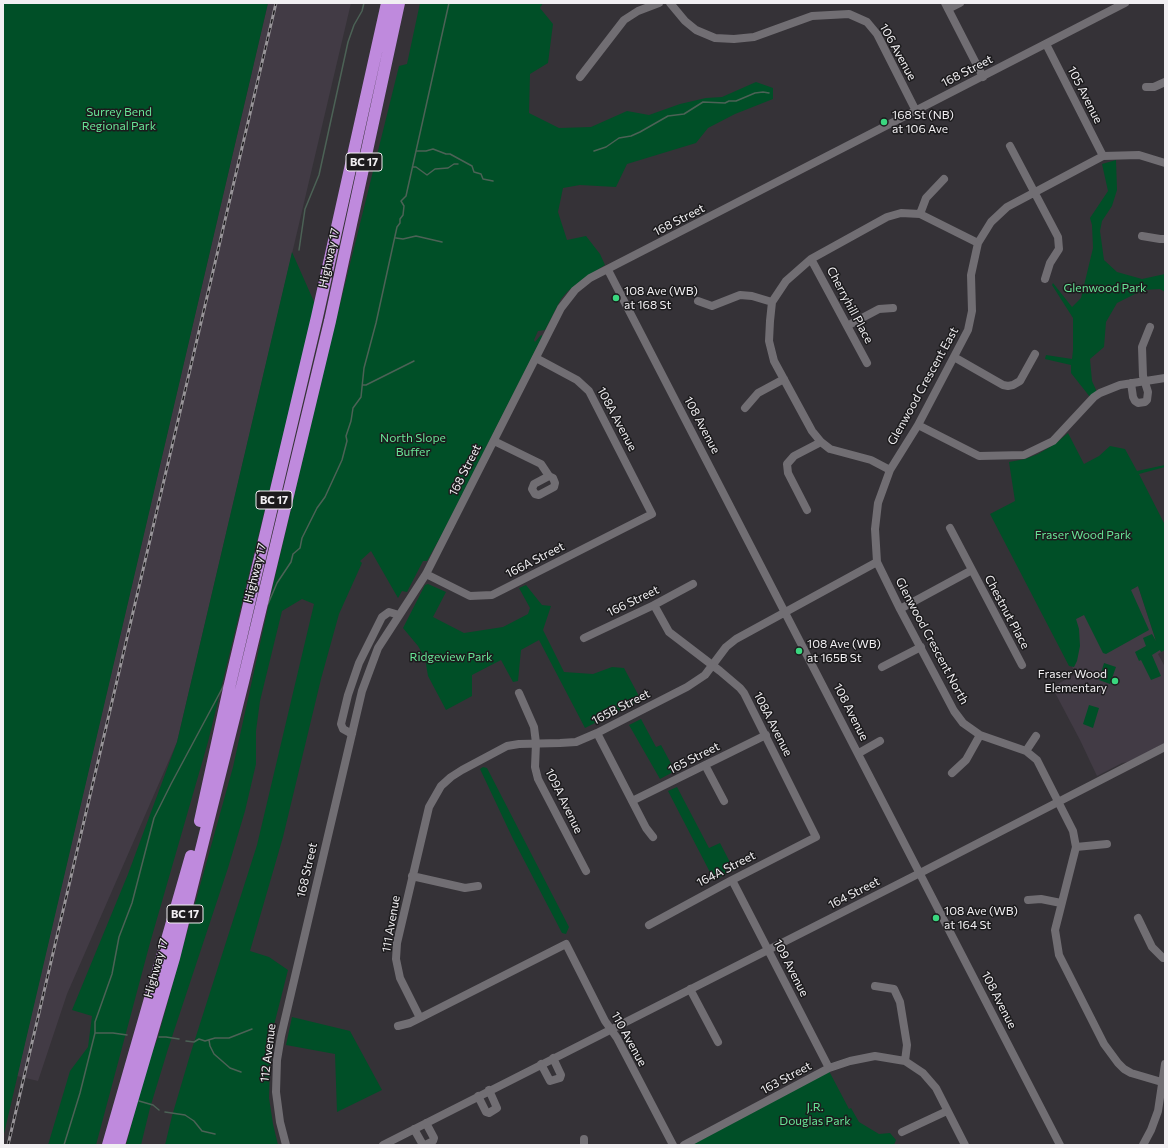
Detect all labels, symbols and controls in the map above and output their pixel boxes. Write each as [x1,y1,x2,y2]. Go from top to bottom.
street label: 106 Avenue [877,21,919,83]
street label: 168 Street [939,52,995,90]
street label: 105 Avenue [1064,64,1106,126]
park label: Surrey Bend Regional Park [82,105,156,133]
place label: 168 St (NB) at 106 Ave [892,108,954,136]
marker: 168 St (NB) at 106 Ave [879,117,889,127]
road number: BC 17 [346,153,382,171]
street label: 168 Street [651,201,707,239]
street label: Highway 17 [316,227,342,289]
street label: Cherryhill Place [824,264,876,346]
park label: Glenwood Park [1064,281,1146,295]
place label: 108 Ave (WB) at 168 St [624,284,698,312]
marker: 108 Ave (WB) at 168 St [611,293,621,303]
street label: Glenwood Crescent East [885,325,961,447]
street label: 108A Avenue [594,384,640,454]
street label: 108 Avenue [681,394,723,456]
park label: North Slope Buffer [380,431,446,459]
street label: 168 Street [446,442,484,498]
road number: BC 17 [256,491,292,509]
park label: Fraser Wood Park [1035,528,1131,542]
street label: 166A Street [503,539,567,581]
street label: Highway 17 [241,542,269,604]
street label: Chestnut Place [981,573,1033,651]
street label: Glenwood Crescent North [892,575,972,707]
street label: 166 Street [605,582,661,620]
place label: 108 Ave (WB) at 165B St [807,637,881,665]
marker: 108 Ave (WB) at 165B St [794,646,804,656]
park label: Ridgeview Park [409,650,493,664]
place label: Fraser Wood Elementary [1038,667,1107,695]
marker: Fraser Wood Elementary [1110,676,1120,686]
street label: 108 Avenue [830,681,872,743]
street label: 165B Street [590,686,652,728]
street label: 108A Avenue [751,689,795,759]
street label: 165 Street [666,739,722,777]
street label: 109A Avenue [542,766,586,836]
street label: 168 Street [294,841,320,899]
street label: 164A Street [694,848,758,890]
street label: 164 Street [826,874,882,912]
street label: 111 Avenue [379,894,403,954]
place label: 108 Ave (WB) at 164 St [944,904,1018,932]
road number: BC 17 [167,905,203,923]
marker: 108 Ave (WB) at 164 St [931,913,941,923]
street label: Highway 17 [141,937,171,999]
street label: 109 Avenue [770,937,812,999]
street label: 108 Avenue [978,969,1020,1031]
street label: 110 Avenue [608,1009,650,1069]
street label: 112 Avenue [257,1023,279,1083]
street label: 163 Street [758,1059,814,1097]
park label: J.R. Douglas Park [779,1100,851,1128]

